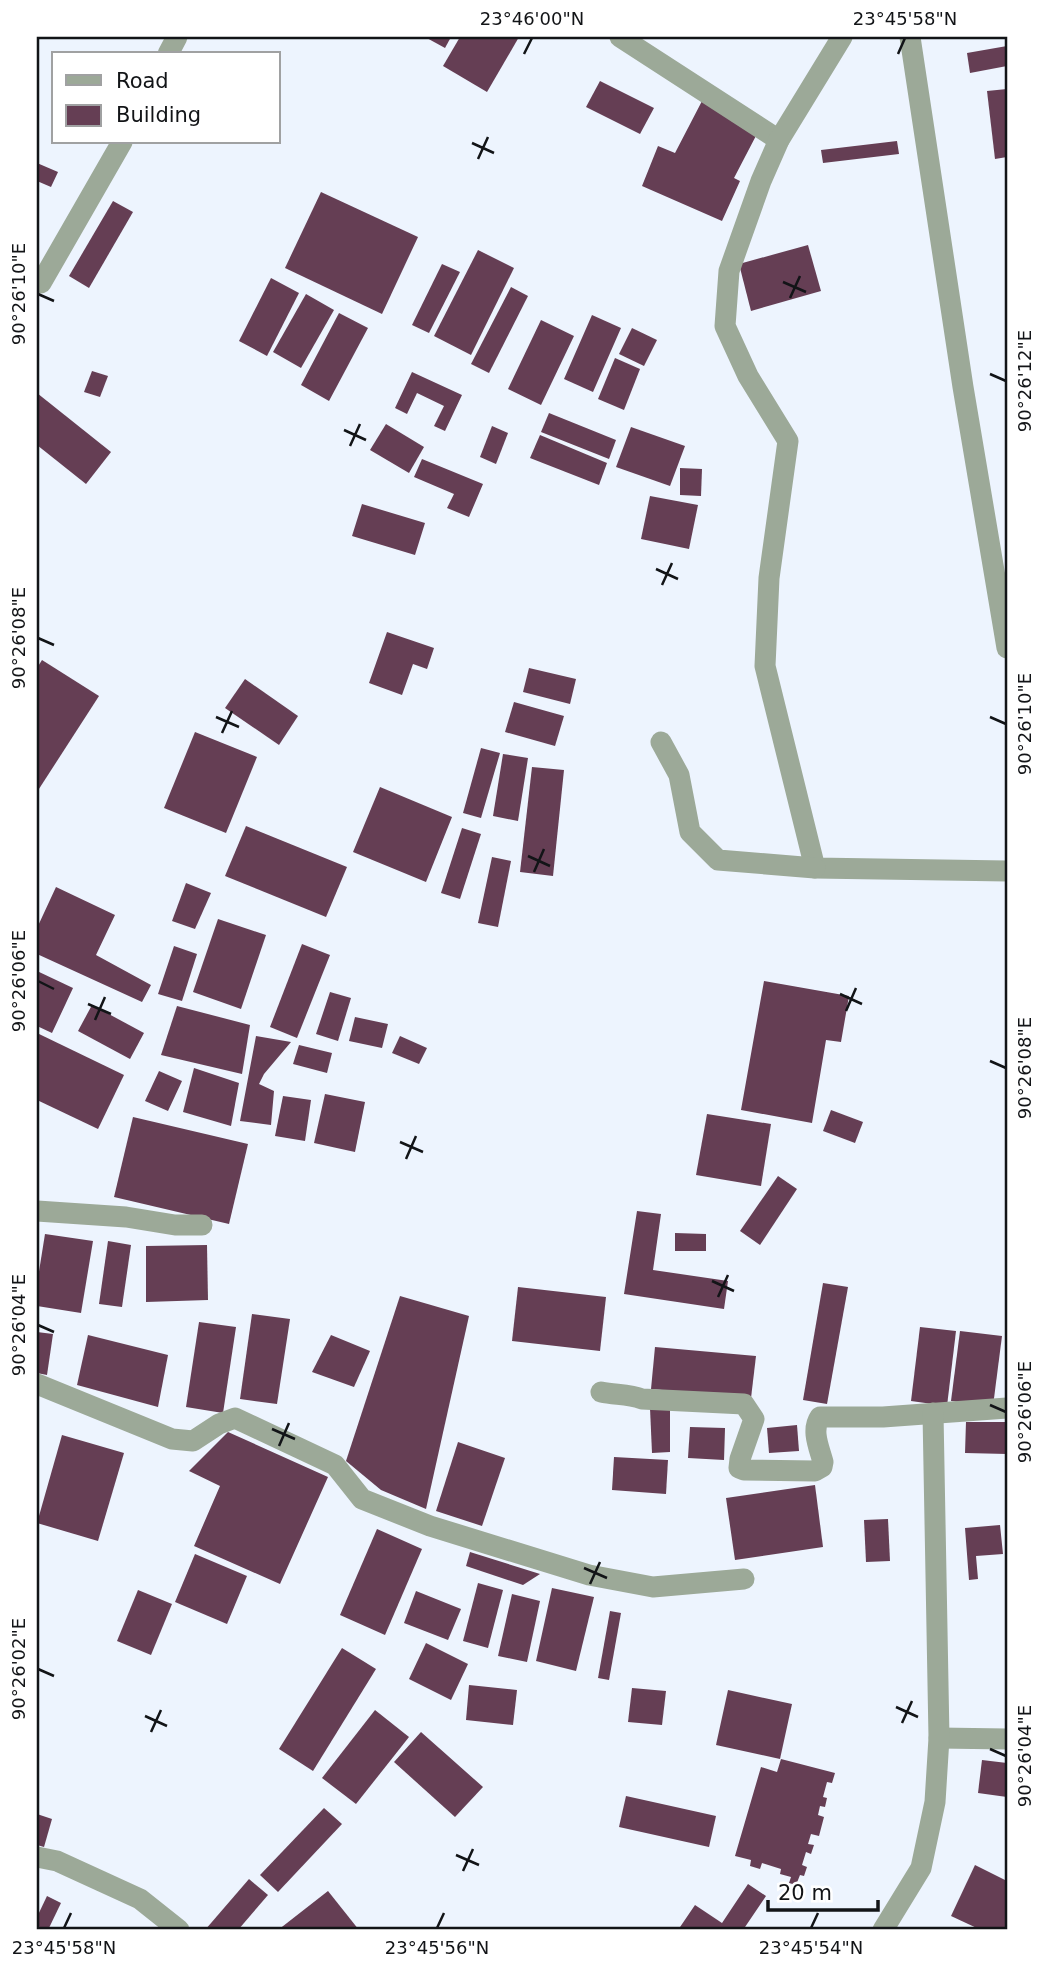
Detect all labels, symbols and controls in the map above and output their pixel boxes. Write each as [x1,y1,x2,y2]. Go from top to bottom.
text: 23°46'00"N [480,8,584,29]
text: 23°45'58"N [853,8,957,29]
legend [52,52,280,144]
text: Road [116,69,169,93]
text: Building [116,103,201,127]
text: 90°26'10"E [8,243,29,345]
text: 90°26'12"E [1014,330,1035,432]
text: 90°26'08"E [8,587,29,689]
text: 90°26'10"E [1014,673,1035,775]
text: 90°26'06"E [8,930,29,1032]
text: 90°26'08"E [1014,1017,1035,1119]
text: 90°26'04"E [8,1274,29,1376]
text: 90°26'06"E [1014,1361,1035,1463]
text: 90°26'02"E [8,1618,29,1720]
text: 90°26'04"E [1014,1705,1035,1807]
scale bar [768,1869,878,1913]
text: 20 m [778,1881,832,1905]
text: 23°45'58"N [12,1937,116,1958]
text: 23°45'56"N [385,1937,489,1958]
text: 23°45'54"N [759,1937,863,1958]

